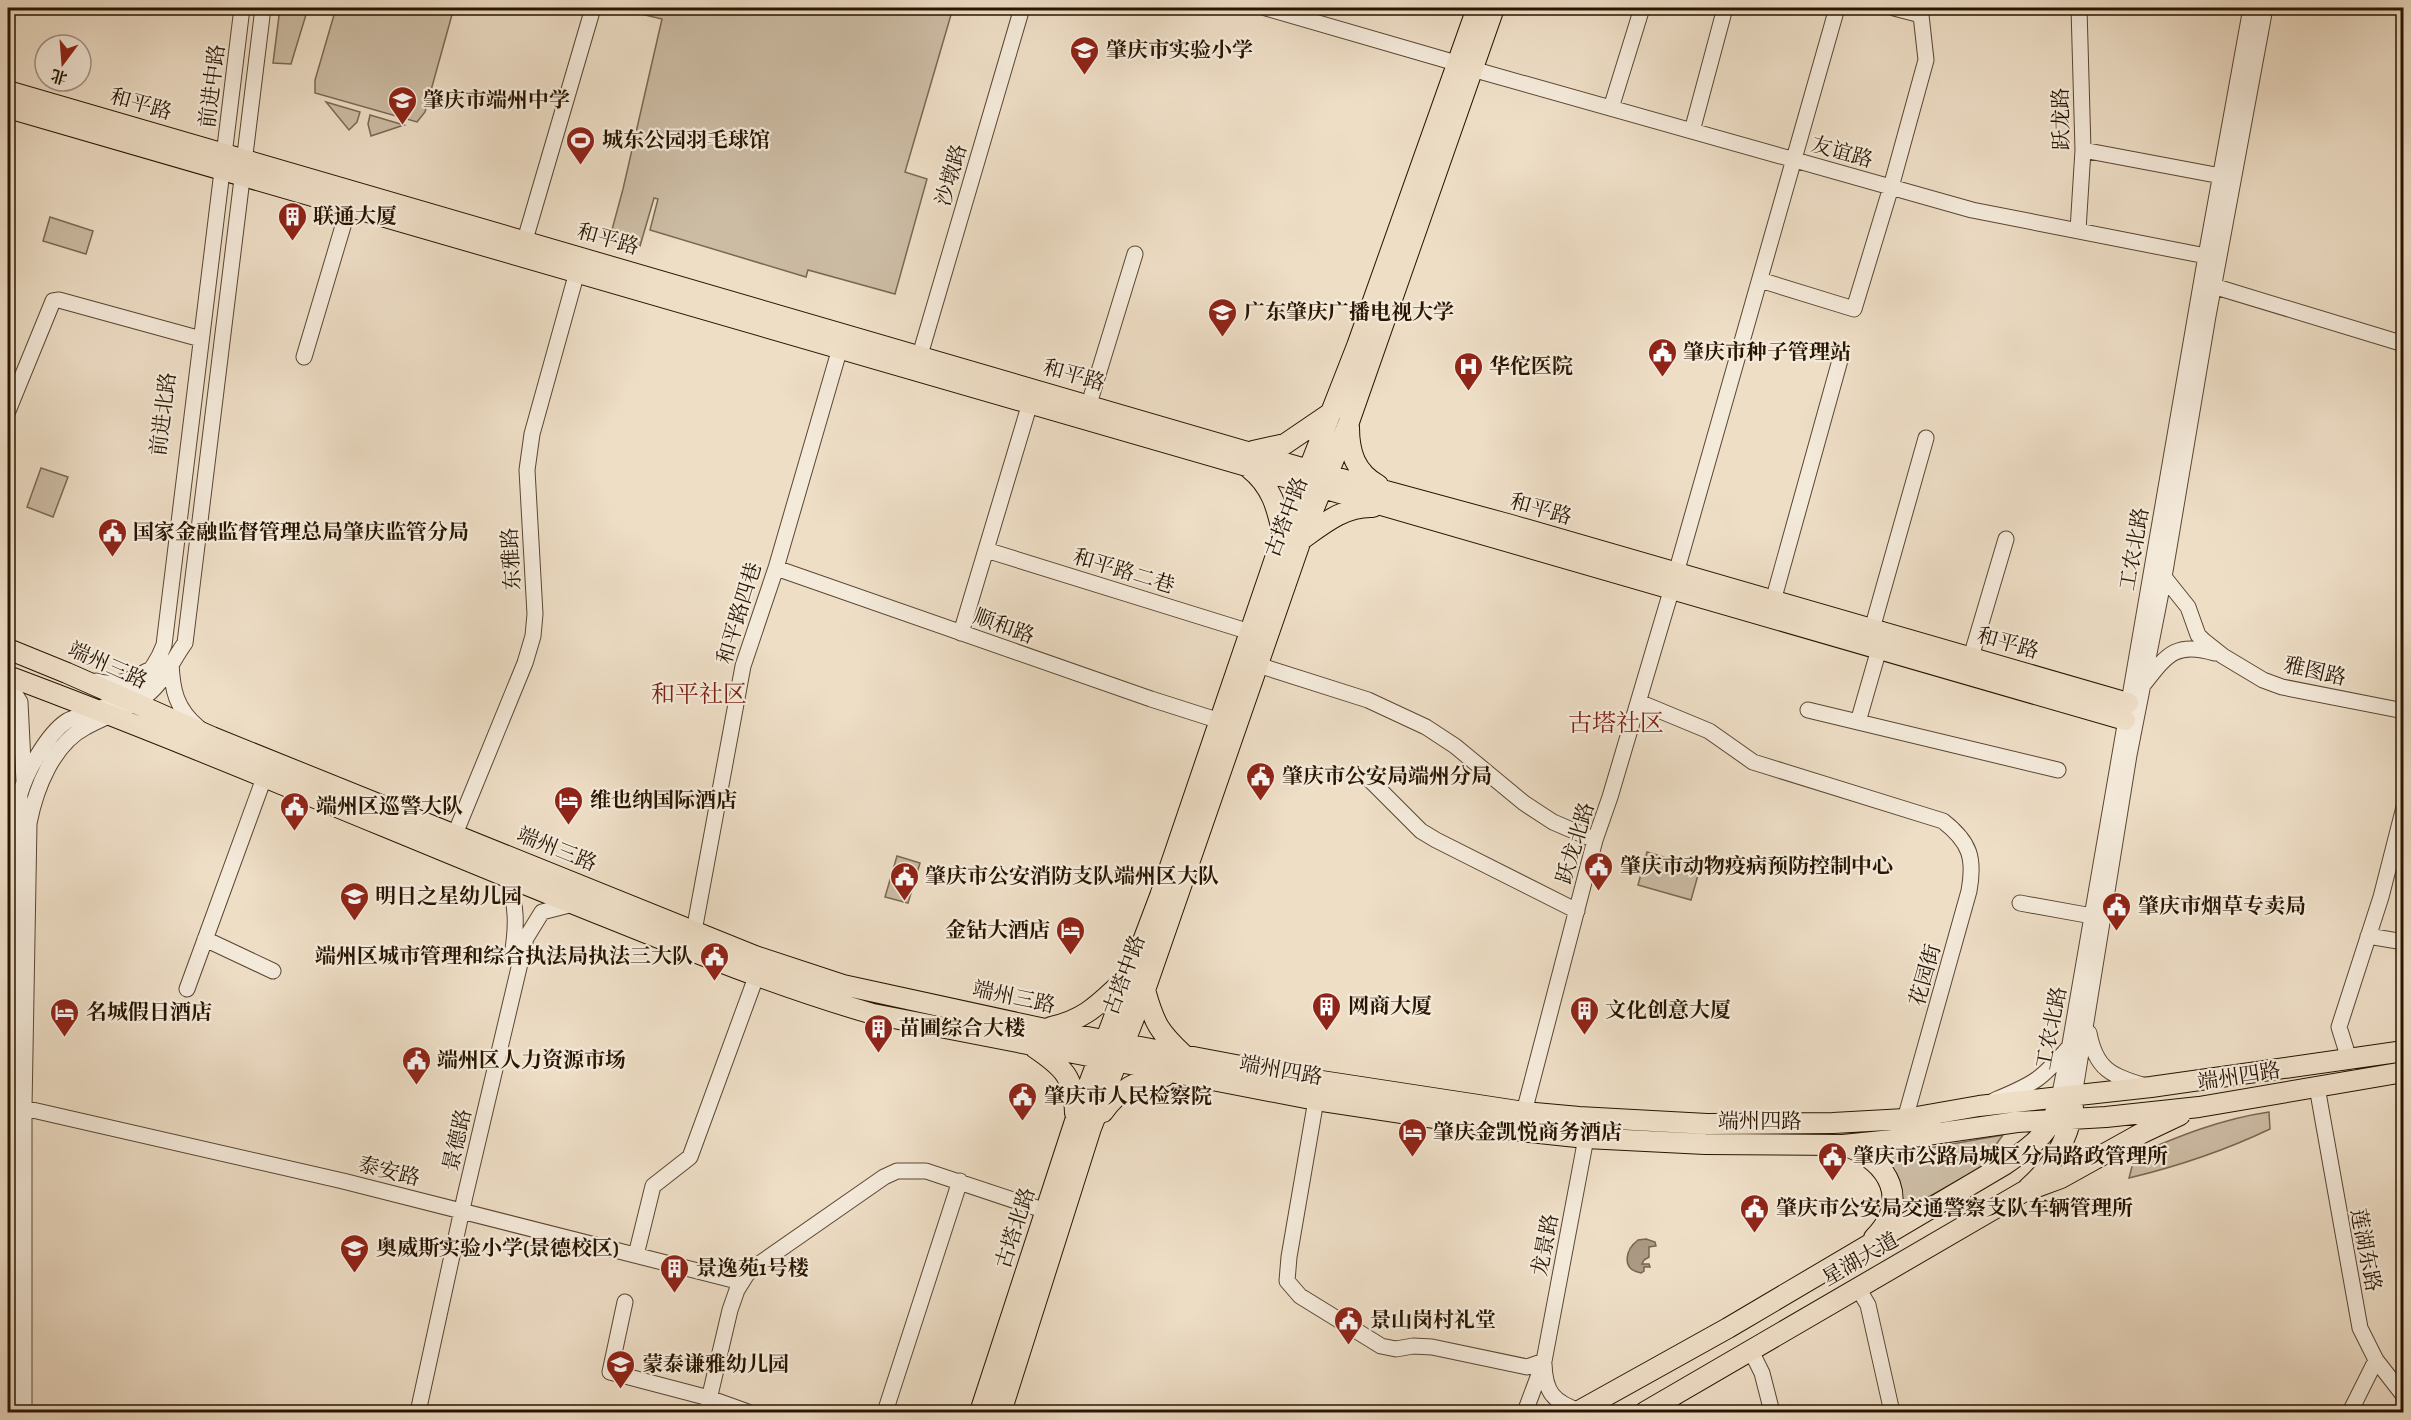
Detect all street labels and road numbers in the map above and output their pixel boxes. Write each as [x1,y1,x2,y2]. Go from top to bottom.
street label: 前进中路 [193,43,231,129]
street label: 和平路 [107,82,175,126]
street label: 跃龙路 [2046,87,2076,151]
street label: 友谊路 [1808,130,1876,174]
street label: 沙墩路 [929,141,973,209]
street label: 和平路 [574,217,642,261]
street label: 和平路 [1040,353,1108,397]
street label: 前进北路 [144,371,182,457]
street label: 古塔中路 [1258,473,1314,561]
street label: 和平路 [1507,487,1575,531]
street label: 工农北路 [2113,505,2155,593]
street label: 东雅路 [495,527,527,591]
street label: 和平路二巷 [1070,542,1178,600]
street label: 和平路四巷 [710,559,768,667]
street label: 顺和路 [970,602,1038,650]
street label: 和平路 [1974,621,2042,665]
street label: 端州三路 [64,635,152,695]
street label: 雅图路 [2281,650,2349,692]
street label: 跃龙北路 [1549,799,1601,887]
street label: 端州三路 [513,820,601,878]
street label: 古塔中路 [1096,931,1152,1019]
street label: 花园街 [1903,941,1947,1009]
street label: 端州三路 [970,975,1058,1019]
street label: 工农北路 [2029,984,2073,1072]
street label: 端州四路 [1237,1049,1325,1091]
street label: 端州四路 [2195,1056,2283,1096]
street label: 景德路 [436,1106,478,1174]
street label: 端州四路 [1718,1107,1802,1135]
street label: 泰安路 [355,1150,423,1192]
street label: 古塔北路 [989,1184,1041,1272]
street label: 莲湖东路 [2344,1206,2388,1294]
street label: 龙景路 [1525,1211,1565,1279]
street label: 星湖大道 [1817,1226,1903,1292]

